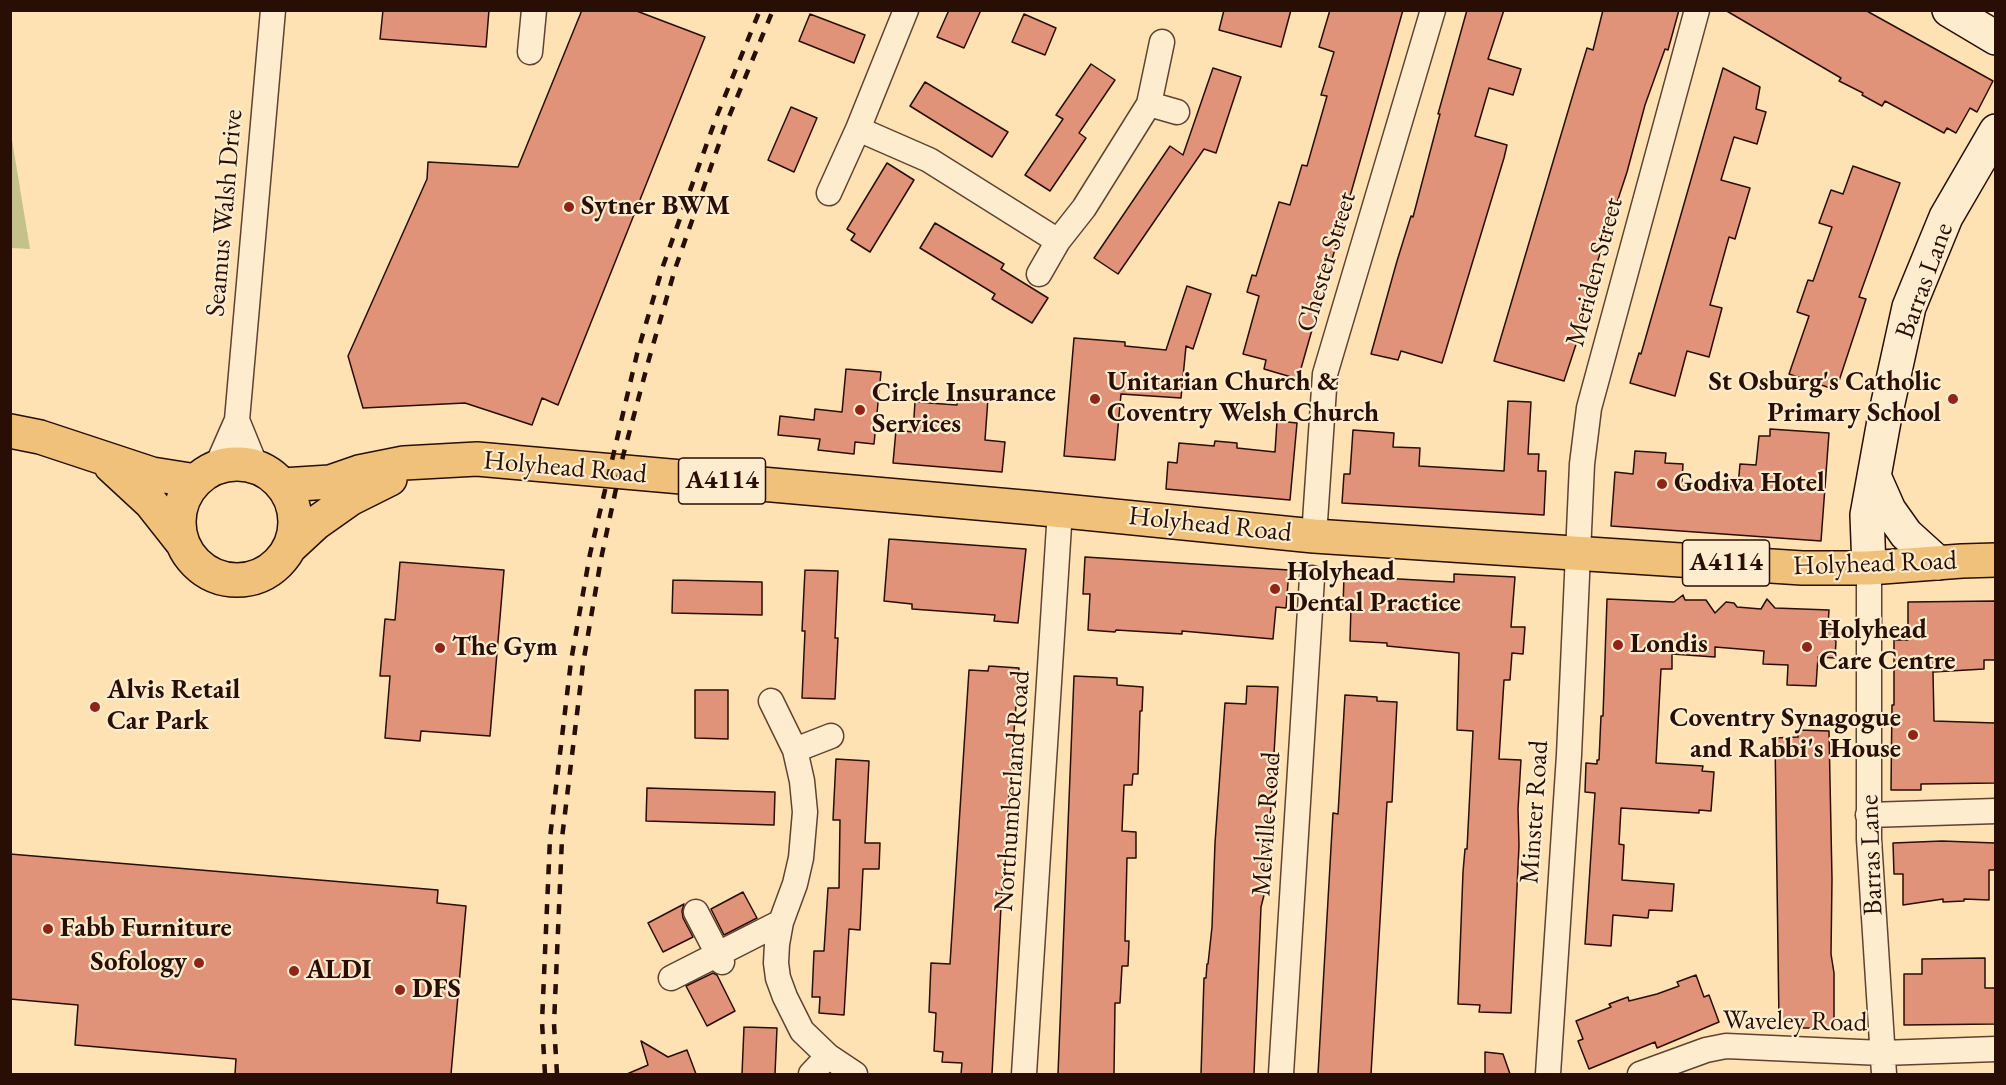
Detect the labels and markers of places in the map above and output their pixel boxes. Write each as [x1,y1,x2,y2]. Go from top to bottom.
place label: Sytner BWM [581,191,730,223]
marker: Sytner BWM [562,200,576,214]
place label: Unitarian Church & Coventry Welsh Church [1107,367,1379,430]
place label: St Osburg's Catholic Primary School [1708,367,1941,430]
place label: Circle Insurance Services [872,378,1056,441]
marker: Unitarian Church & Coventry Welsh Church [1088,392,1102,406]
marker: St Osburg's Catholic Primary School [1946,392,1960,406]
marker: Circle Insurance Services [853,403,867,417]
place label: Godiva Hotel [1674,468,1825,500]
marker: Godiva Hotel [1655,477,1669,491]
place label: Holyhead Dental Practice [1287,557,1461,620]
marker: Holyhead Dental Practice [1268,582,1282,596]
place label: Holyhead Care Centre [1819,615,1956,678]
place label: Londis [1630,629,1708,661]
place label: The Gym [452,632,558,664]
marker: Londis [1611,638,1625,652]
marker: Holyhead Care Centre [1800,640,1814,654]
marker: The Gym [433,641,447,655]
place label: Alvis Retail Car Park [107,675,240,738]
marker: Alvis Retail Car Park [88,700,102,714]
place label: Coventry Synagogue and Rabbi's House [1669,703,1901,766]
marker: Coventry Synagogue and Rabbi's House [1906,728,1920,742]
place label: Fabb Furniture [60,913,232,945]
marker: Fabb Furniture [41,922,55,936]
place label: Sofology [90,947,187,979]
place label: ALDI [306,955,371,987]
marker: Sofology [192,956,206,970]
marker: ALDI [287,964,301,978]
place label: DFS [412,974,461,1006]
marker: DFS [393,983,407,997]

